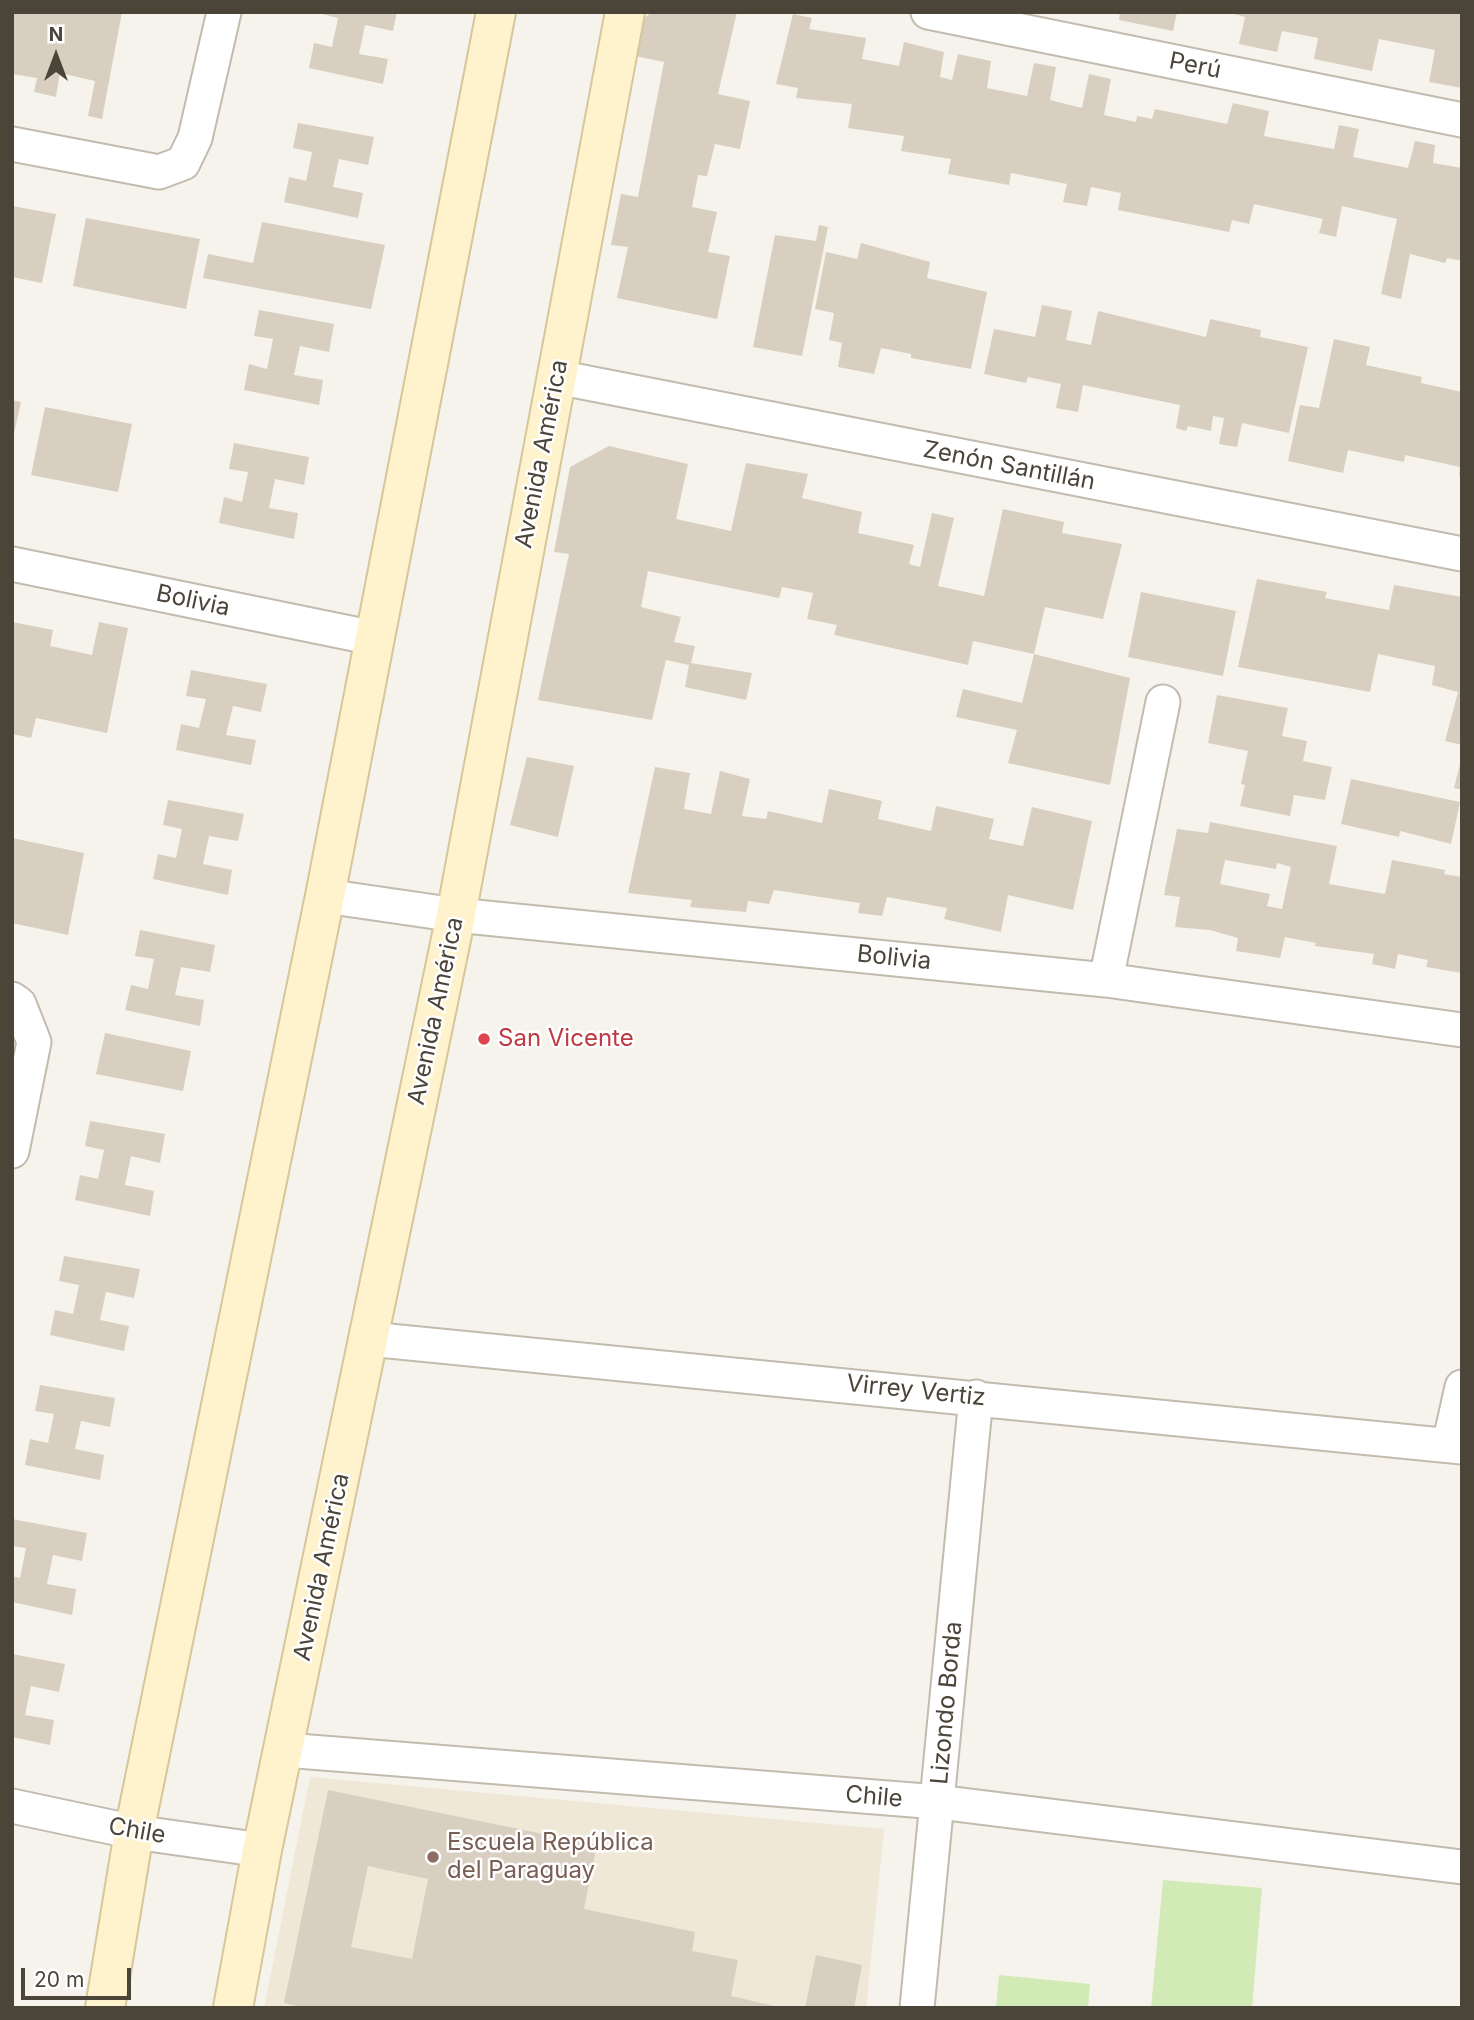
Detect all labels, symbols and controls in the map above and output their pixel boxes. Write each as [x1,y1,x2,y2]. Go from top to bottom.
north arrow [21,21,91,91]
text: N [49,23,63,46]
street label: Perú [1167,47,1223,85]
street label: Avenida América [510,357,574,551]
street label: Zenón Santillán [921,435,1097,497]
street label: Bolivia [154,579,232,623]
street label: Avenida América [402,915,470,1107]
street label: Bolivia [855,940,933,976]
place label: San Vicente [498,1025,634,1053]
marker: San Vicente [476,1031,492,1047]
street label: Virrey Vertiz [845,1369,987,1413]
street label: Avenida América [288,1471,356,1663]
street label: Lizondo Borda [926,1620,968,1786]
street label: Chile [844,1780,904,1814]
street label: Chile [106,1812,168,1850]
place label: Escuela República del Paraguay [447,1829,654,1885]
marker: Escuela República del Paraguay [425,1849,441,1865]
scale bar [24,1954,135,1998]
text: 20 m [34,1967,84,1992]

